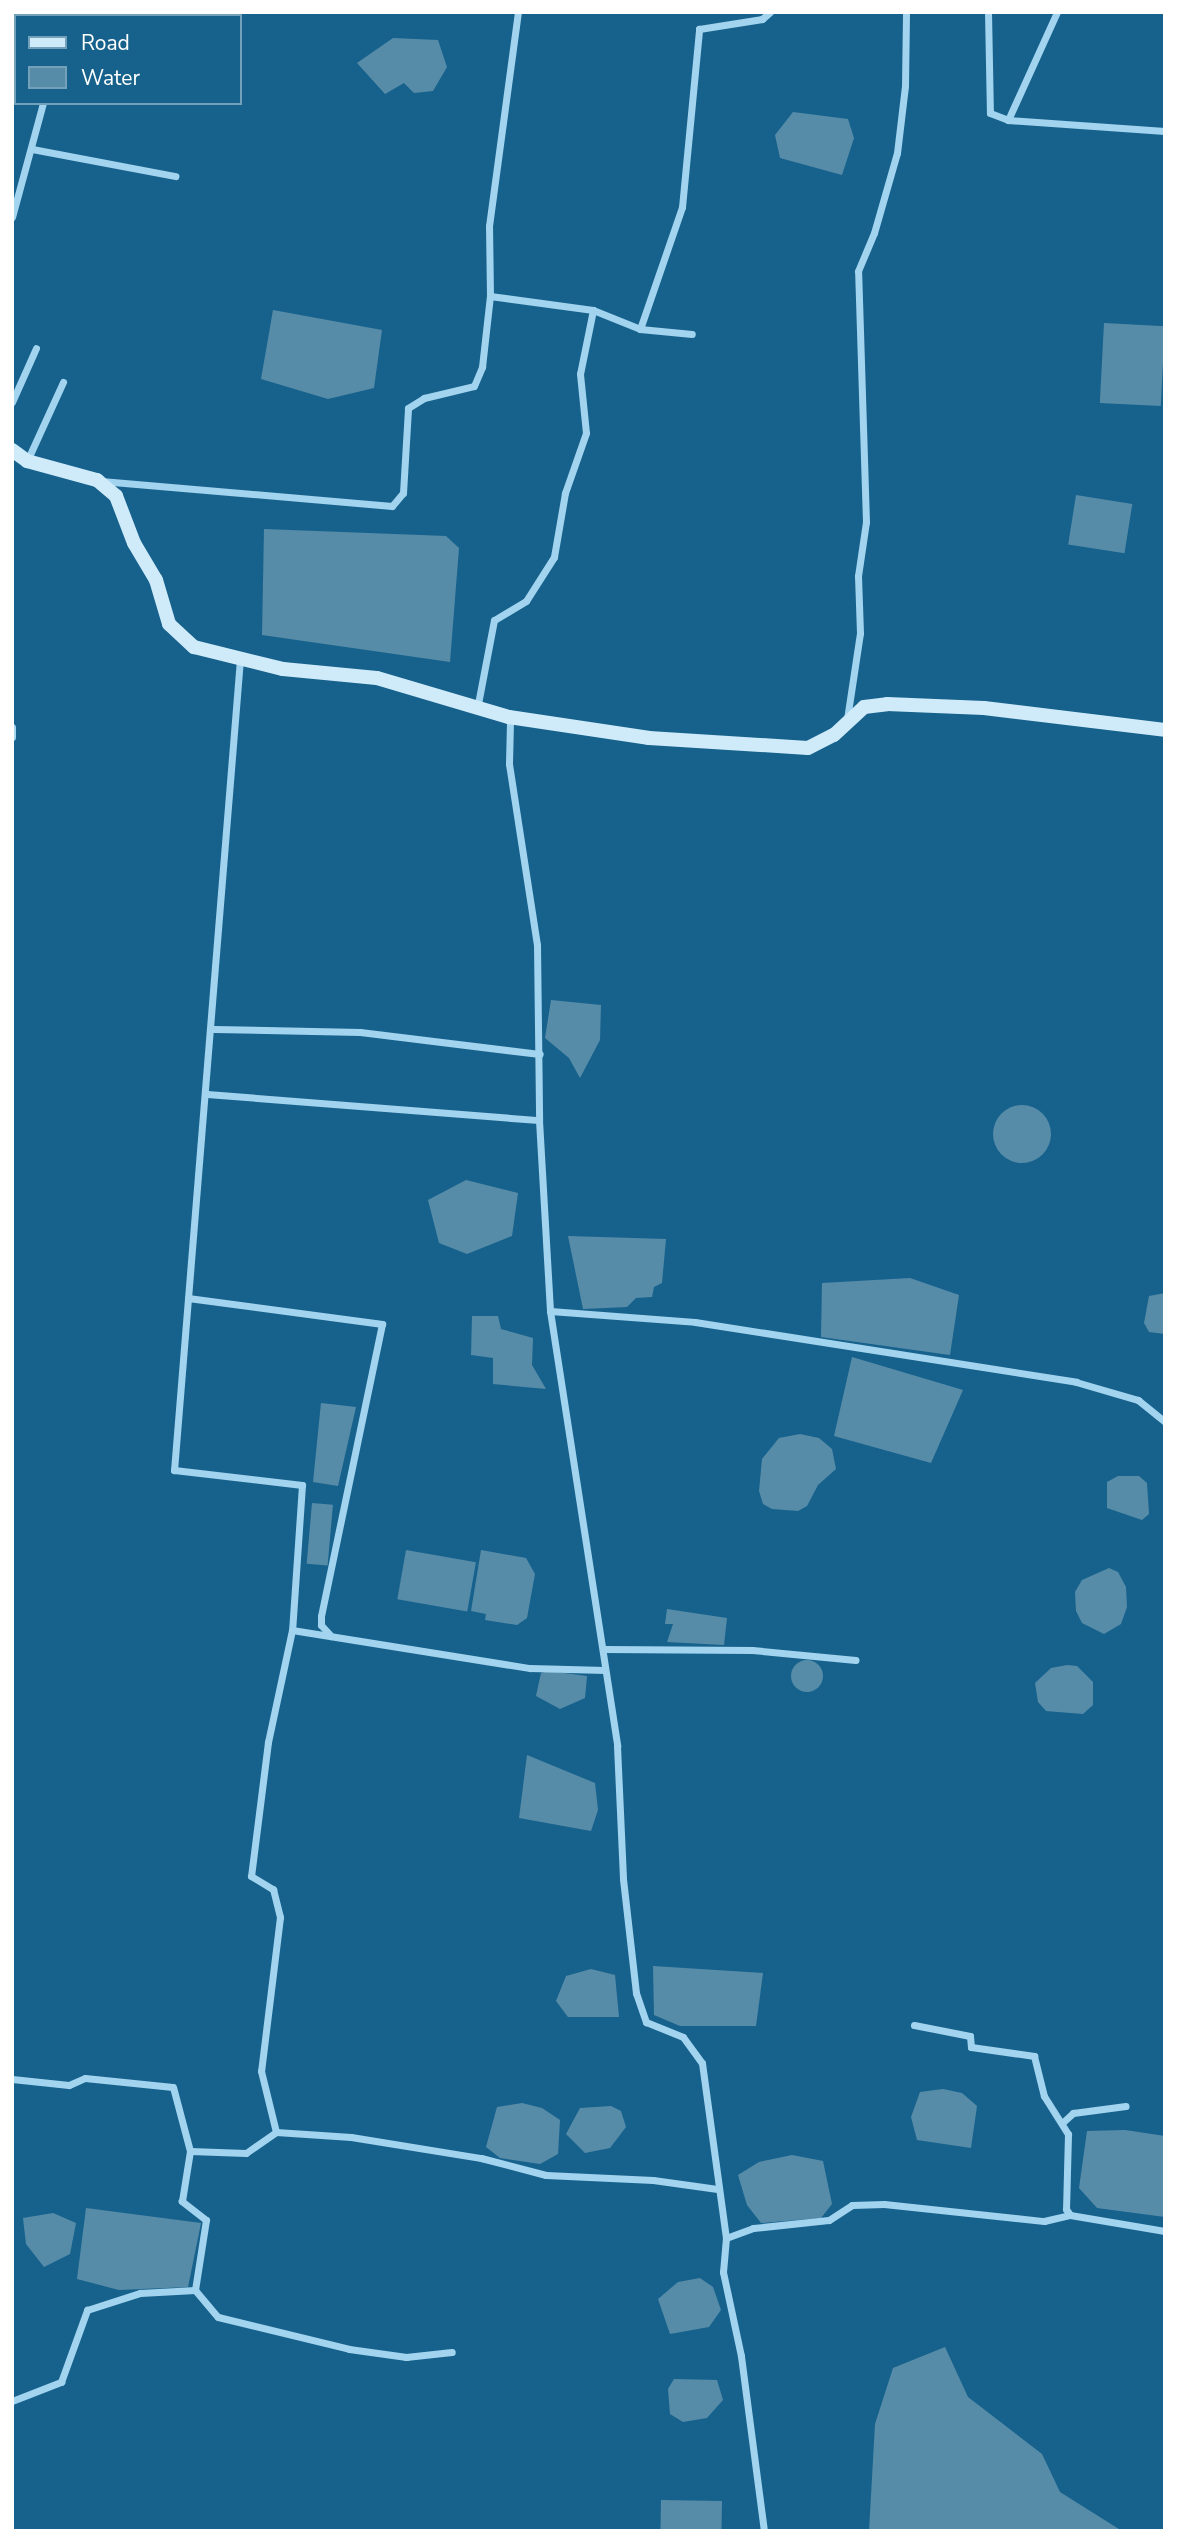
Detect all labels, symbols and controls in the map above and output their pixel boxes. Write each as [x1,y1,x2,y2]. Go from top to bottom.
legend [14,14,242,105]
text: Road [81,29,130,57]
text: Water [81,64,140,92]

